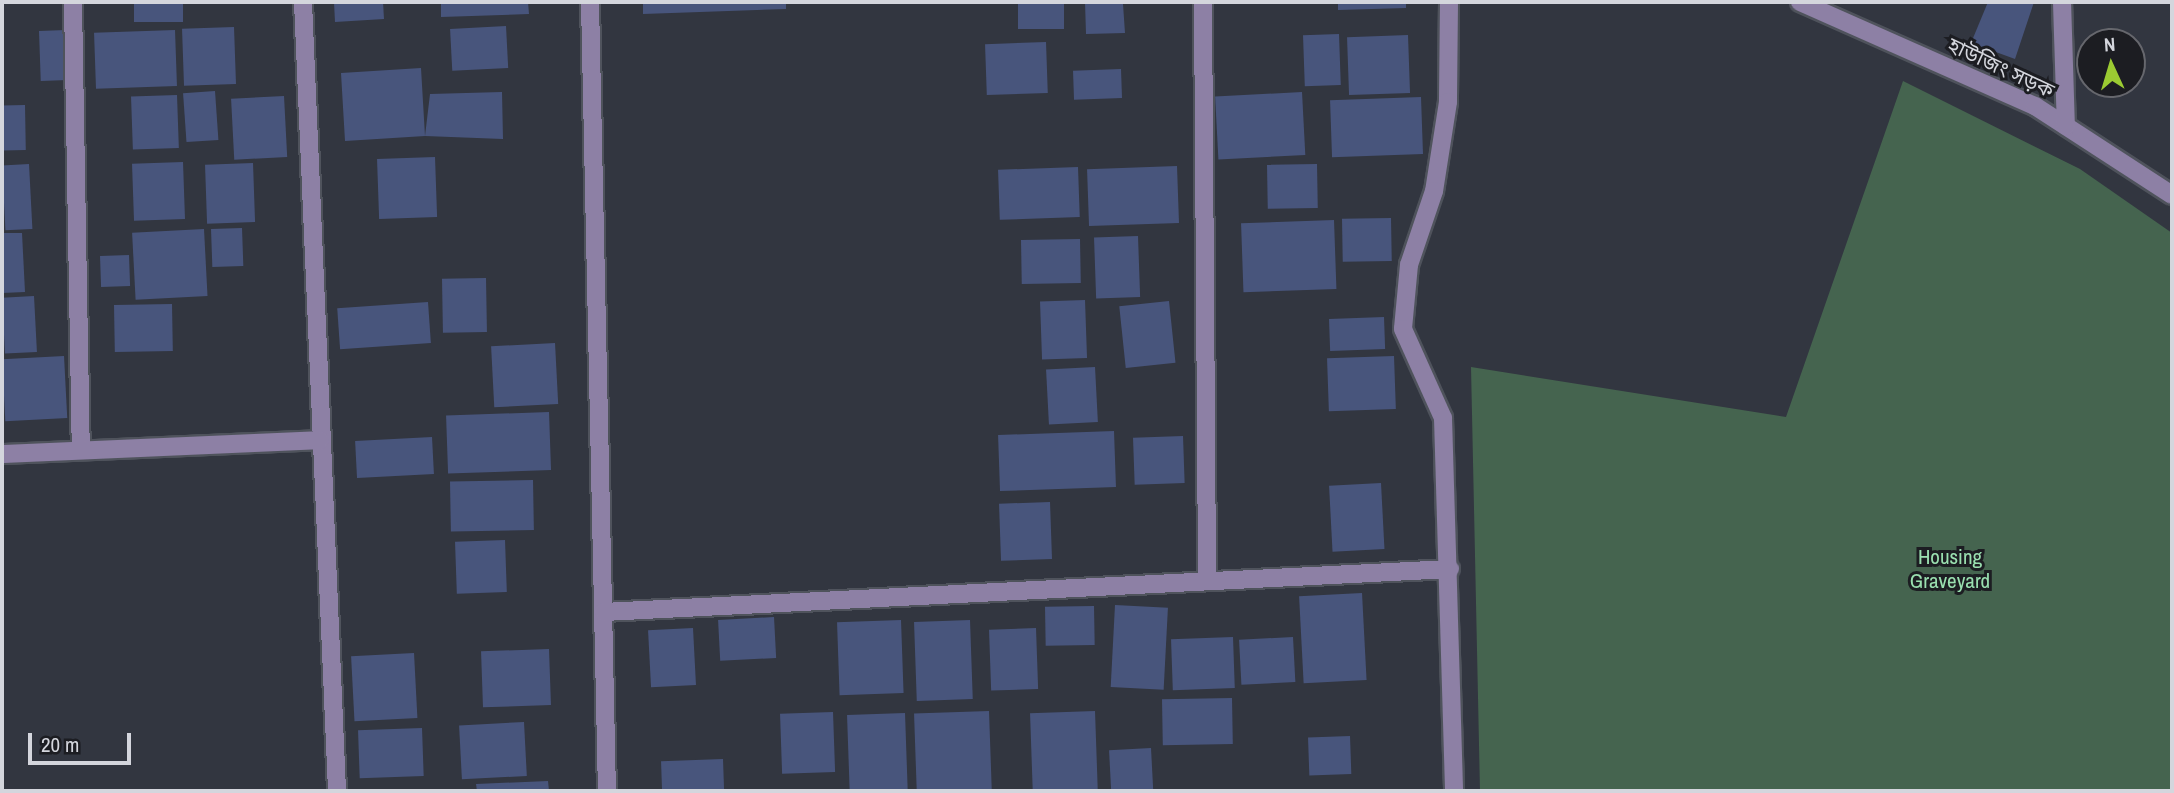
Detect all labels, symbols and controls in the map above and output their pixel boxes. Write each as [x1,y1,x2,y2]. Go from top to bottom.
north arrow [2076,28,2146,98]
text: N [2103,31,2116,57]
street label: হাউজিং সড়ক [1944,32,2058,104]
park label: Housing Graveyard [1910,544,1990,594]
scale bar [32,720,135,764]
text: 20 m [41,730,79,759]

